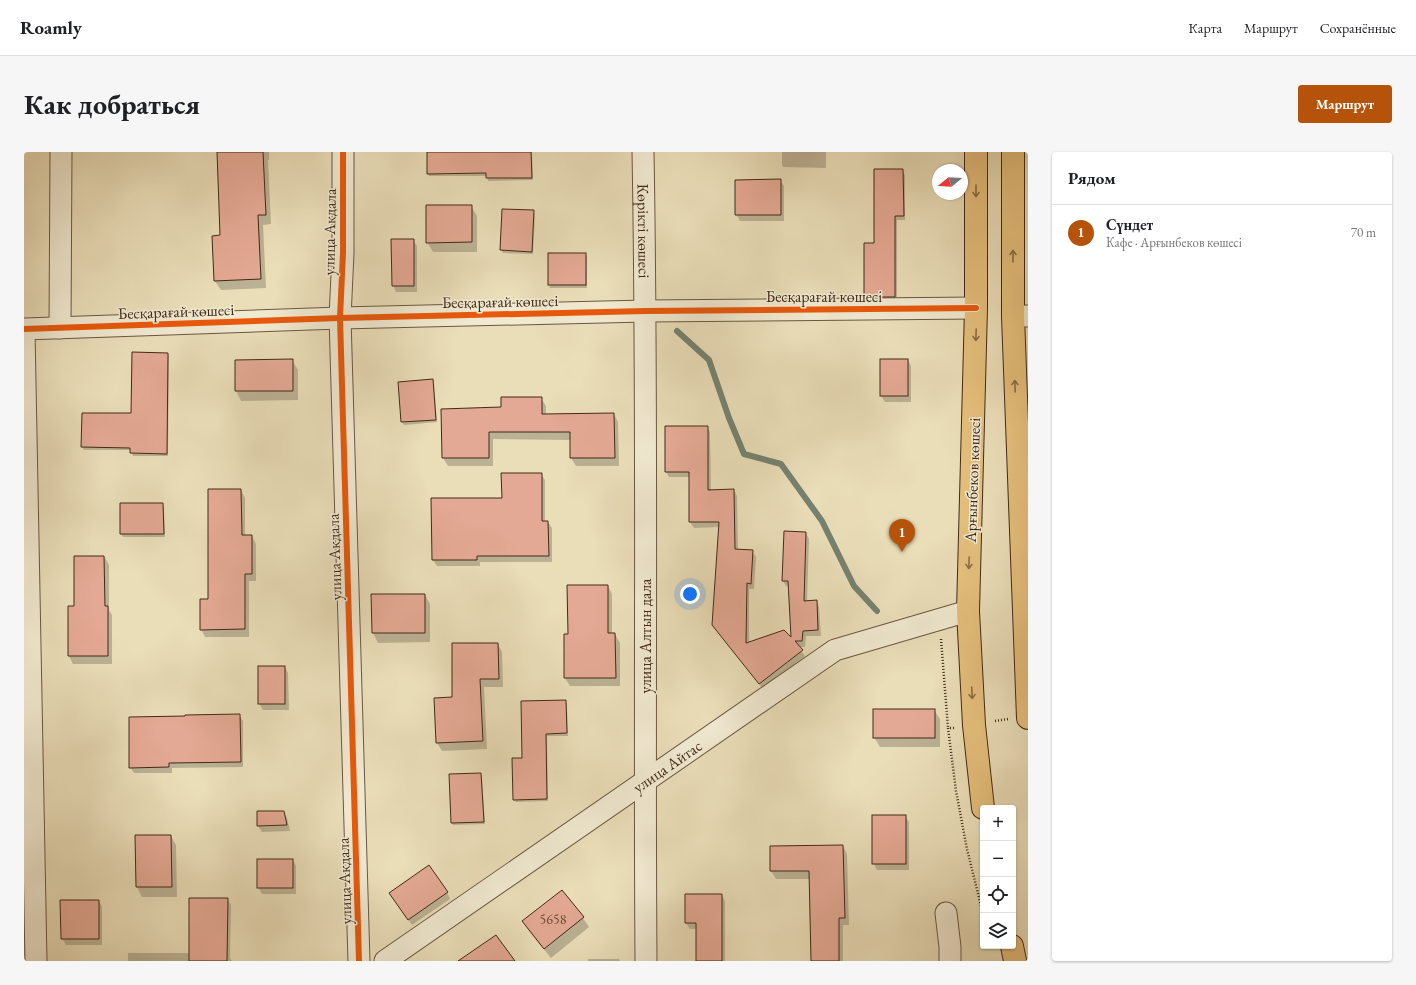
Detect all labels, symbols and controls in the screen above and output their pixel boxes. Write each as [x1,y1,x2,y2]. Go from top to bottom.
text: Roamly [20,15,82,40]
text: Карта [1189,19,1222,37]
text: Маршрут [1244,19,1298,37]
text: Сохранённые [1320,19,1396,37]
button: Маршрут [1298,85,1392,123]
text: Как добраться [24,86,200,122]
north arrow [932,164,968,200]
text: Рядом [1068,167,1116,189]
street label: Көрікті көшесі [633,184,655,279]
one-way arrow [972,184,980,197]
street label: улица Акдала [318,188,341,276]
text: Сүндет [1106,215,1153,234]
text: 1 [1078,224,1084,241]
text: 70 m [1351,224,1376,241]
text: Кафе · Арғынбеков көшесі [1106,234,1242,251]
one-way arrow [1009,250,1017,263]
street label: Бесқарағай көшесі [766,286,882,307]
street label: Бесқарағай көшесі [442,290,558,313]
street label: Бесқарағай көшесі [117,299,235,324]
one-way arrow [972,328,979,341]
one-way arrow [1012,380,1019,393]
street label: Арғынбеков көшесі [960,417,985,544]
street label: улица Акдала [322,513,347,601]
pin: 1 [889,519,915,552]
one-way arrow [965,556,973,569]
street label: улица Алтын дала [635,578,656,693]
your location [680,584,700,604]
one-way arrow [969,686,976,699]
street label: улица Айтас [629,735,706,798]
map controls [980,805,1016,949]
button: + [980,805,1016,841]
street label: улица Акдала [332,837,357,925]
button: − [980,841,1016,877]
button: locate [980,877,1016,913]
house number: 5658 [540,910,567,928]
button: layers [980,913,1016,949]

